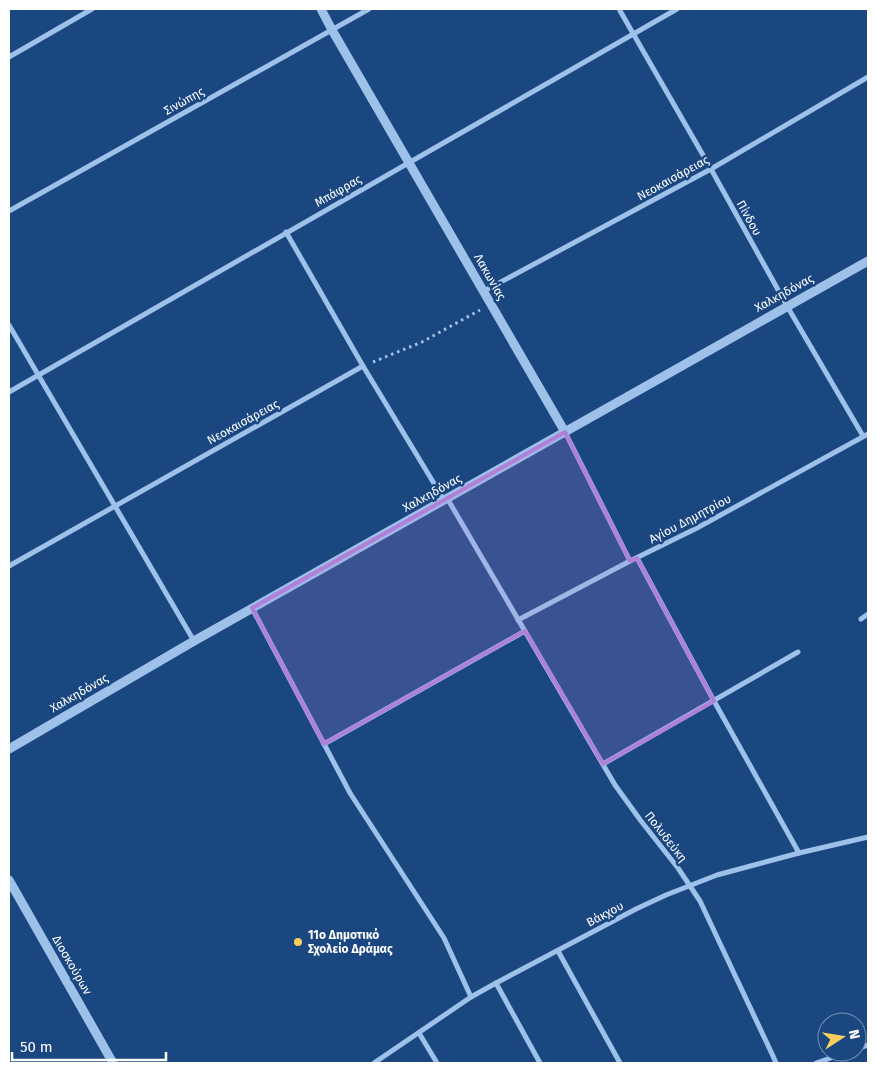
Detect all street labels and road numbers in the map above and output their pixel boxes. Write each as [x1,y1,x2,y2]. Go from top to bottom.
street label: Σινώπης [161,84,207,118]
street label: Νεοκαισάρειας [635,152,712,203]
street label: Μπάφρας [312,172,364,210]
street label: Πίνδου [734,198,764,238]
street label: Λακωνίας [471,251,509,303]
street label: Χαλκηδόνας [752,271,816,315]
street label: Νεοκαισάρειας [205,396,282,447]
street label: Χαλκηδόνας [400,471,464,515]
street label: Αγίου Δημητρίου [647,491,733,546]
street label: Χαλκηδόνας [47,671,111,715]
street label: Πολυδεύκη [642,809,690,865]
street label: Βάκχου [584,898,626,930]
street label: Διοσκούρων [49,933,95,998]

